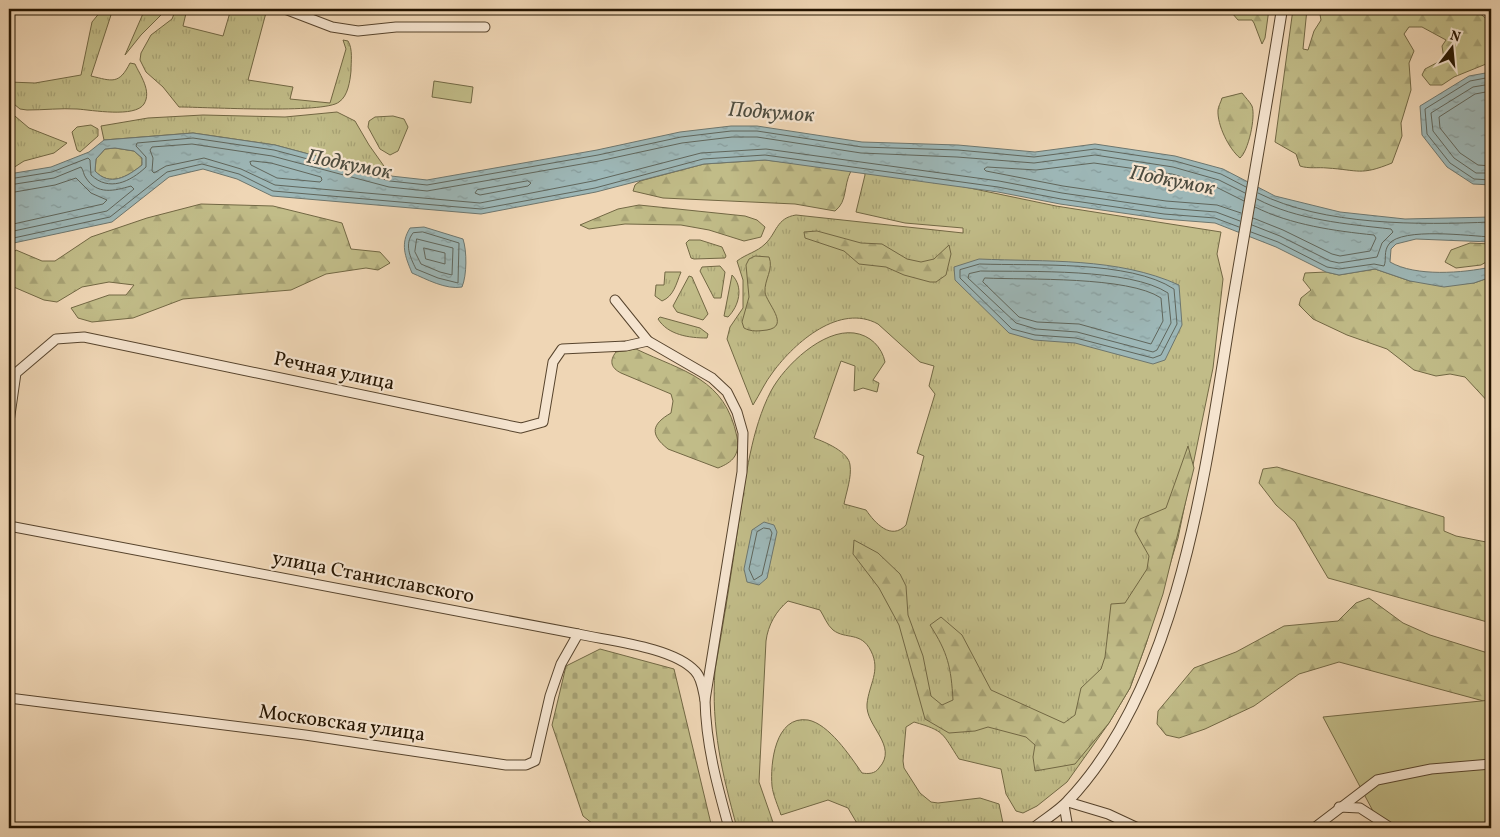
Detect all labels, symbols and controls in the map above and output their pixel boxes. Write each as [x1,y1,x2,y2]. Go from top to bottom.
north arrow [1428,22,1478,72]
text: N [1448,26,1463,47]
water label: Подкумок [727,96,816,131]
water label: Подкумок [304,143,395,188]
water label: Подкумок [1127,159,1218,204]
street label: Речная улица [271,346,397,398]
street label: улица Станиславского [269,545,477,611]
street label: Московская улица [257,698,427,750]

